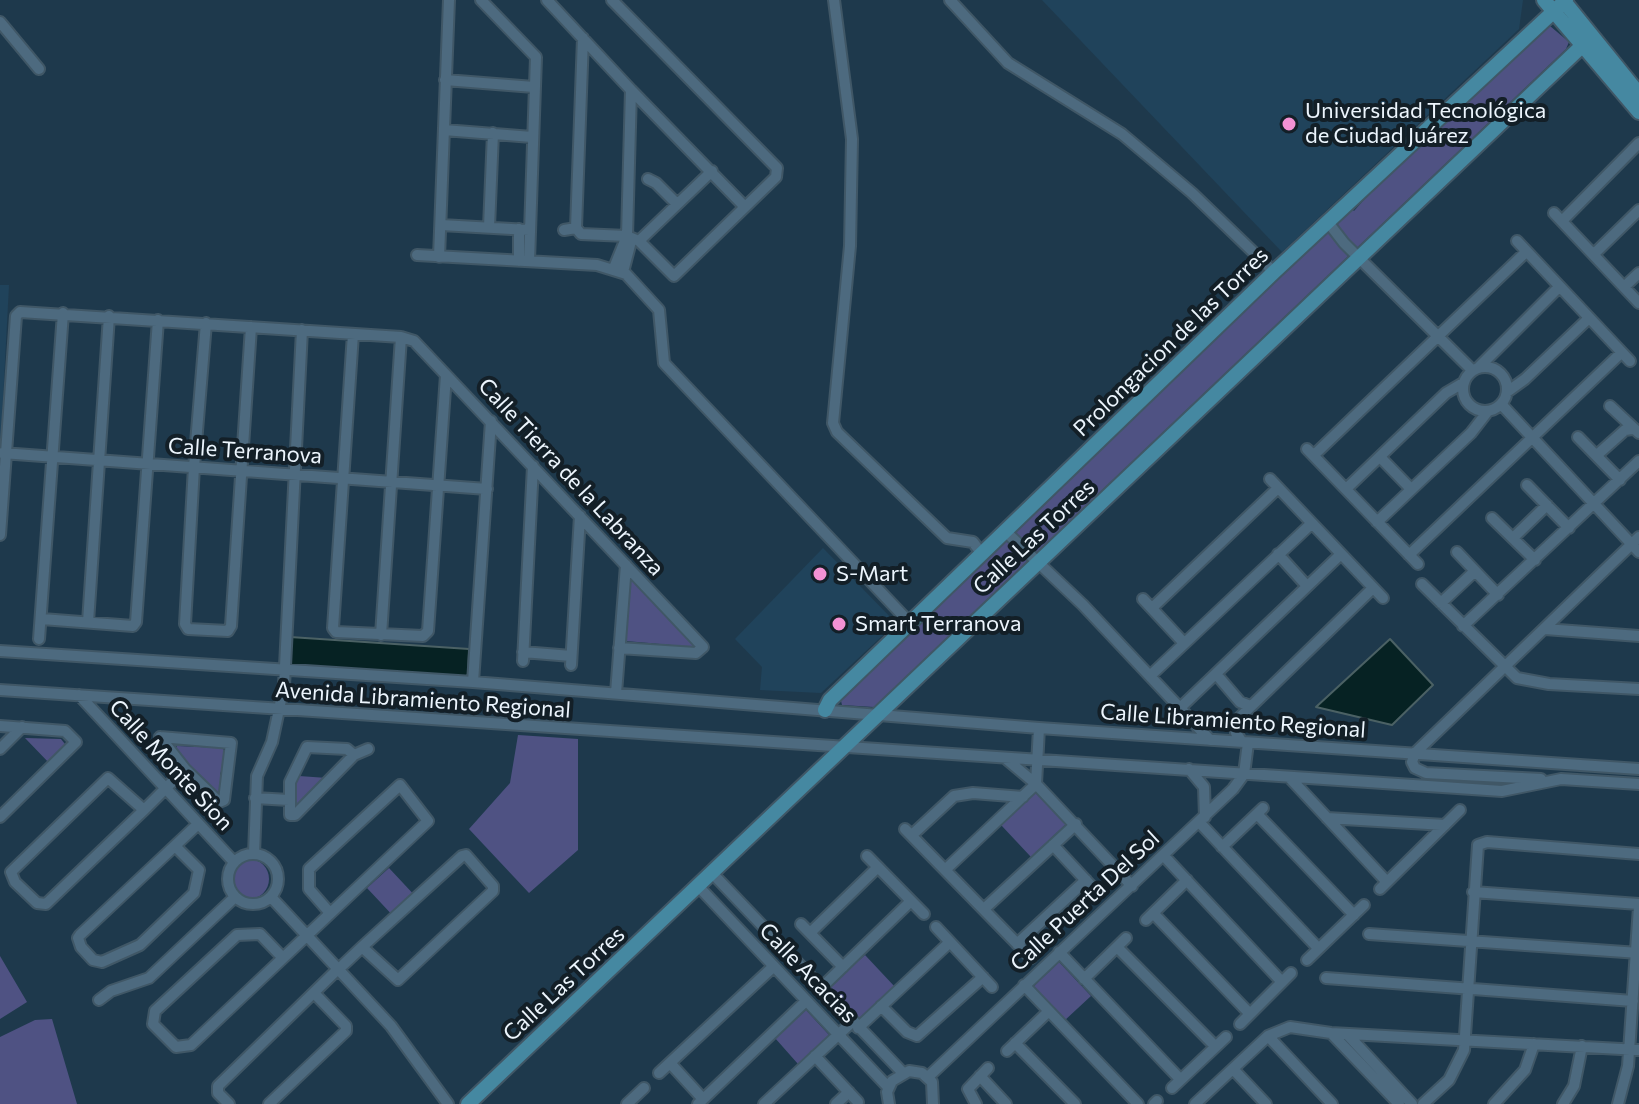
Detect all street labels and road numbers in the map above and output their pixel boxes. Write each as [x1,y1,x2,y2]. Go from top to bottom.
street label: Prolongacion de las Torres [1068,242,1274,442]
street label: Calle Tierra de la Labranza [473,373,669,581]
street label: Calle Terranova [167,432,323,470]
street label: Calle Las Torres [968,474,1100,600]
street label: Avenida Libramiento Regional [274,677,572,723]
street label: Calle Monte Sion [104,694,238,836]
street label: Calle Libramiento Regional [1099,699,1367,743]
street label: Calle Puerta Del Sol [1005,825,1165,977]
street label: Calle Acacias [754,918,862,1028]
street label: Calle Las Torres [498,921,630,1047]

